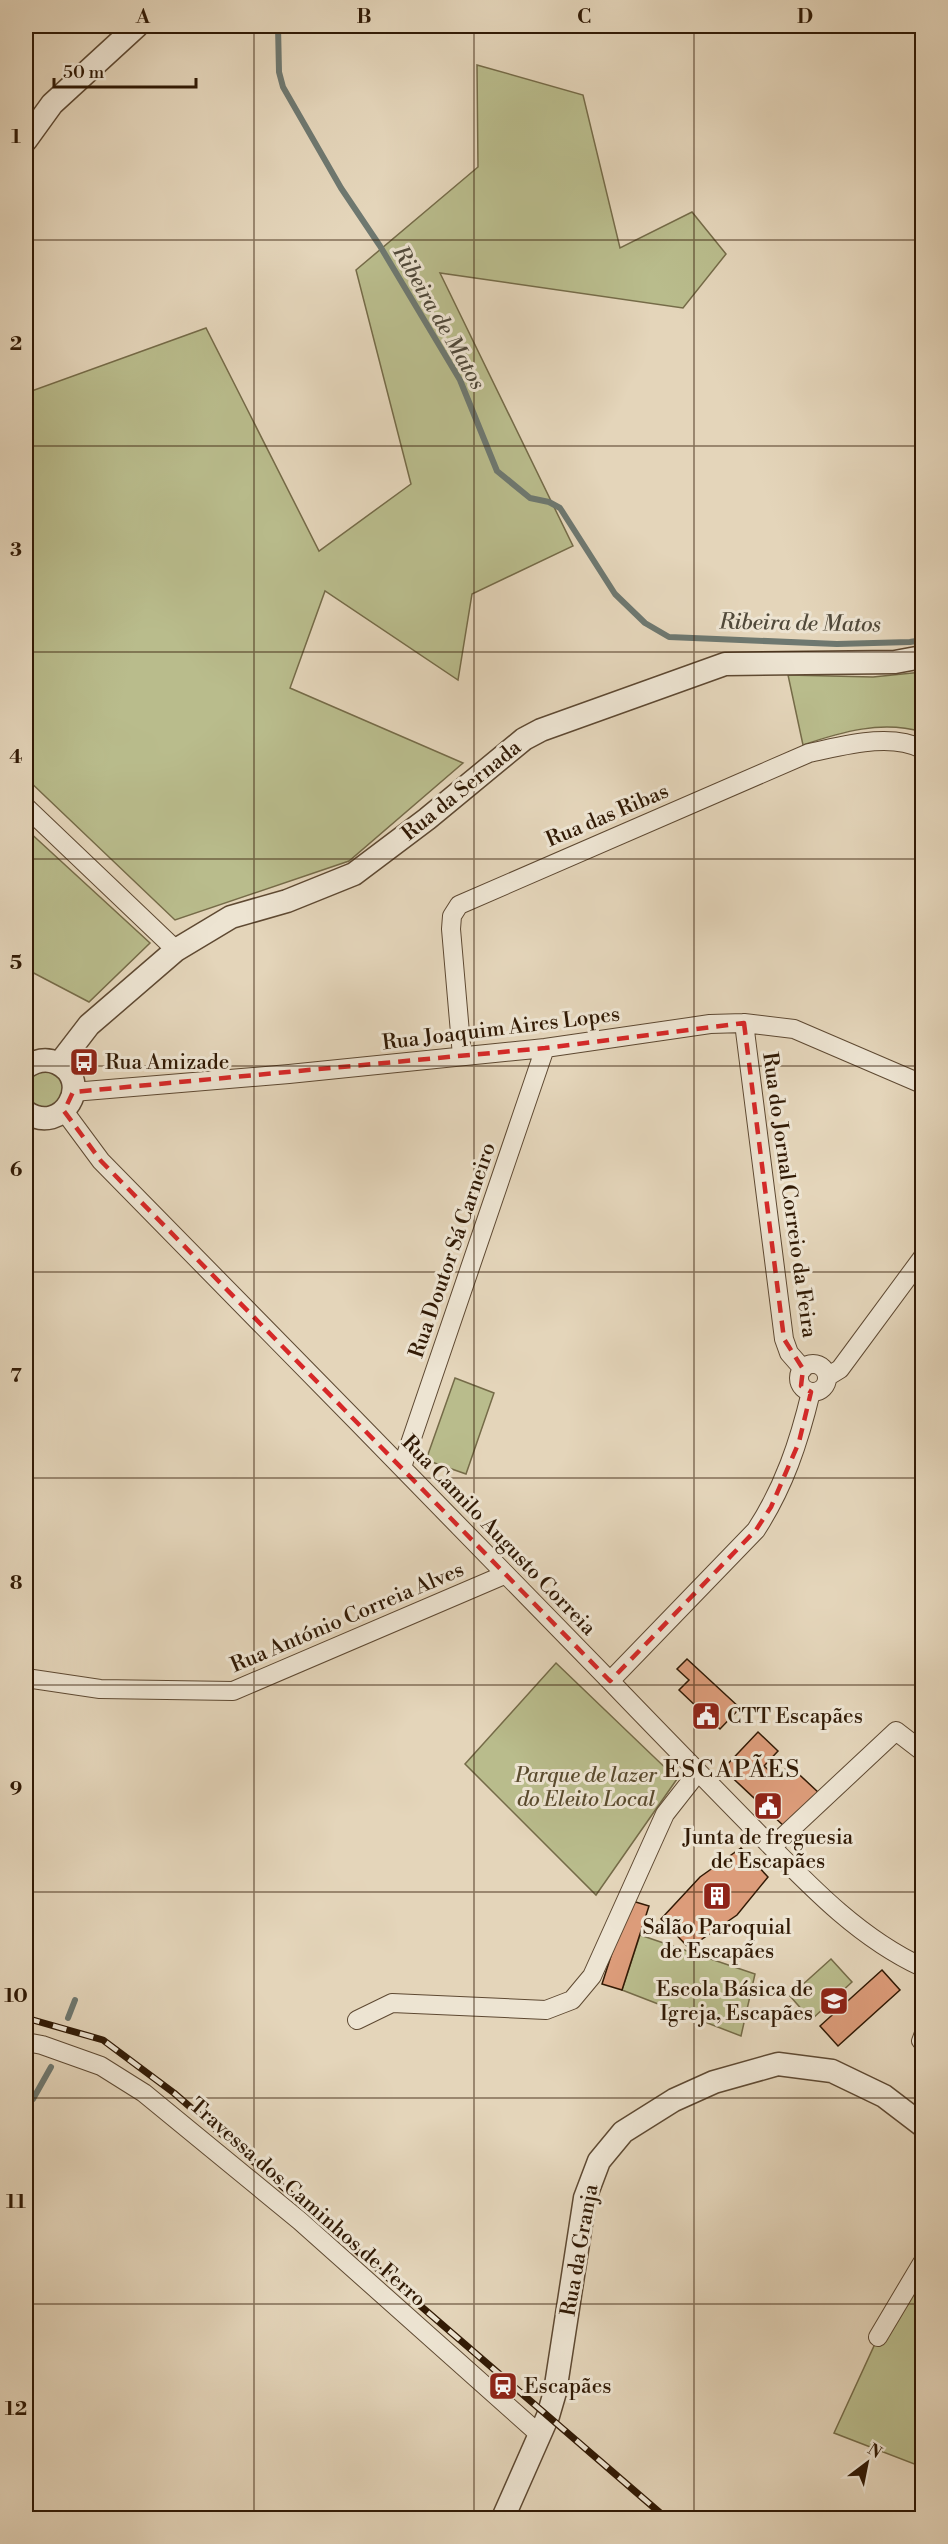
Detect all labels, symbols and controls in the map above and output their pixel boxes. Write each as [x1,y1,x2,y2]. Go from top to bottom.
text: A [135,5,151,30]
text: B [356,5,372,30]
text: C [577,5,591,30]
text: D [797,5,813,30]
scale bar [54,51,196,89]
text: 50 m [63,61,105,84]
text: 1 [11,125,21,150]
water label: Ribeira de Matos [386,240,491,395]
text: 2 [10,332,22,357]
text: 3 [10,538,22,563]
water label: Ribeira de Matos [718,609,881,638]
street label: Rua da Sernada [397,734,527,847]
text: 4 [9,745,23,770]
street label: Rua das Ribas [542,778,673,853]
text: 5 [10,951,22,976]
street label: Rua Joaquim Aires Lopes [381,1001,622,1056]
bus stop icon: Rua Amizade [68,1046,100,1078]
place label: Rua Amizade [105,1050,229,1076]
street label: Rua do Jornal Correio da Feira [756,1051,822,1340]
street label: Rua Doutor Sá Carneiro [404,1139,502,1361]
text: 6 [10,1158,23,1183]
text: 7 [10,1364,22,1389]
street label: Rua Camilo Augusto Correia [396,1430,601,1642]
street label: Rua António Correia Alves [227,1557,468,1679]
text: 8 [10,1571,23,1596]
public building icon: CTT Escapães [690,1700,722,1732]
place label: CTT Escapães [727,1704,863,1730]
district label: ESCAPÃES [663,1754,801,1785]
park label: Parque de lazer do Eleito Local [514,1763,658,1813]
text: 9 [10,1777,22,1802]
public building icon: Junta de freguesia de Escapães [752,1790,784,1822]
place label: Junta de freguesia de Escapães [682,1825,854,1875]
building icon: Salão Paroquial de Escapães [701,1880,733,1912]
place label: Salão Paroquial de Escapães [643,1915,791,1965]
place label: Escola Básica de Igreja, Escapães [656,1977,813,2027]
text: 10 [4,1984,28,2009]
school or university icon: Escola Básica de Igreja, Escapães [818,1985,850,2017]
street label: Travessa dos Caminhos de Ferro [184,2093,431,2313]
street label: Rua da Granja [556,2182,604,2318]
text: 11 [6,2190,26,2215]
station icon: Escapães [487,2370,519,2402]
place label: Escapães [524,2374,612,2400]
text: 12 [5,2397,27,2422]
north arrow [837,2433,897,2493]
text: N [864,2439,885,2463]

